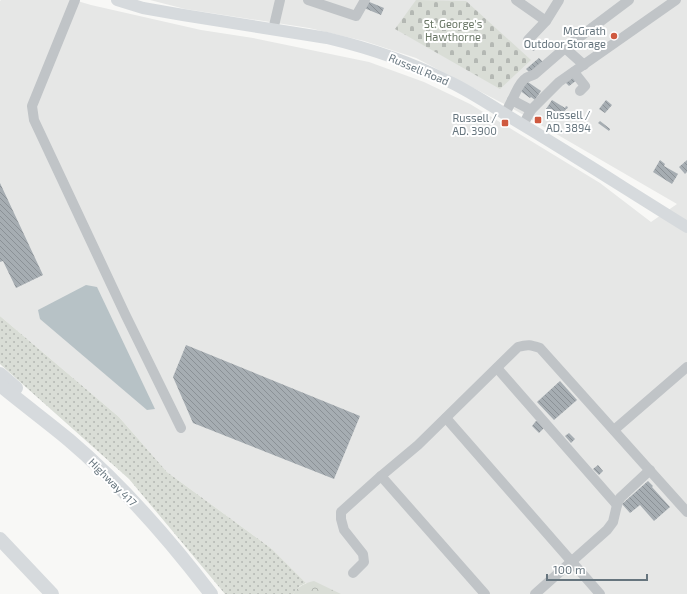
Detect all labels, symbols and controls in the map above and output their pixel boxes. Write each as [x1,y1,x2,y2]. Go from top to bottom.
park label: St. George's Hawthorne [424,17,483,43]
place label: McGrath Outdoor Storage [524,24,606,50]
marker: McGrath Outdoor Storage [609,31,619,41]
street label: Russell Road [387,50,451,88]
place label: Russell / AD. 3894 [546,108,591,134]
place label: Russell / AD. 3900 [452,111,497,137]
marker: Russell / AD. 3894 [533,115,543,125]
marker: Russell / AD. 3900 [500,118,510,128]
street label: Highway 417 [86,455,140,509]
scale bar [547,556,647,582]
text: 100 m [553,562,585,576]

